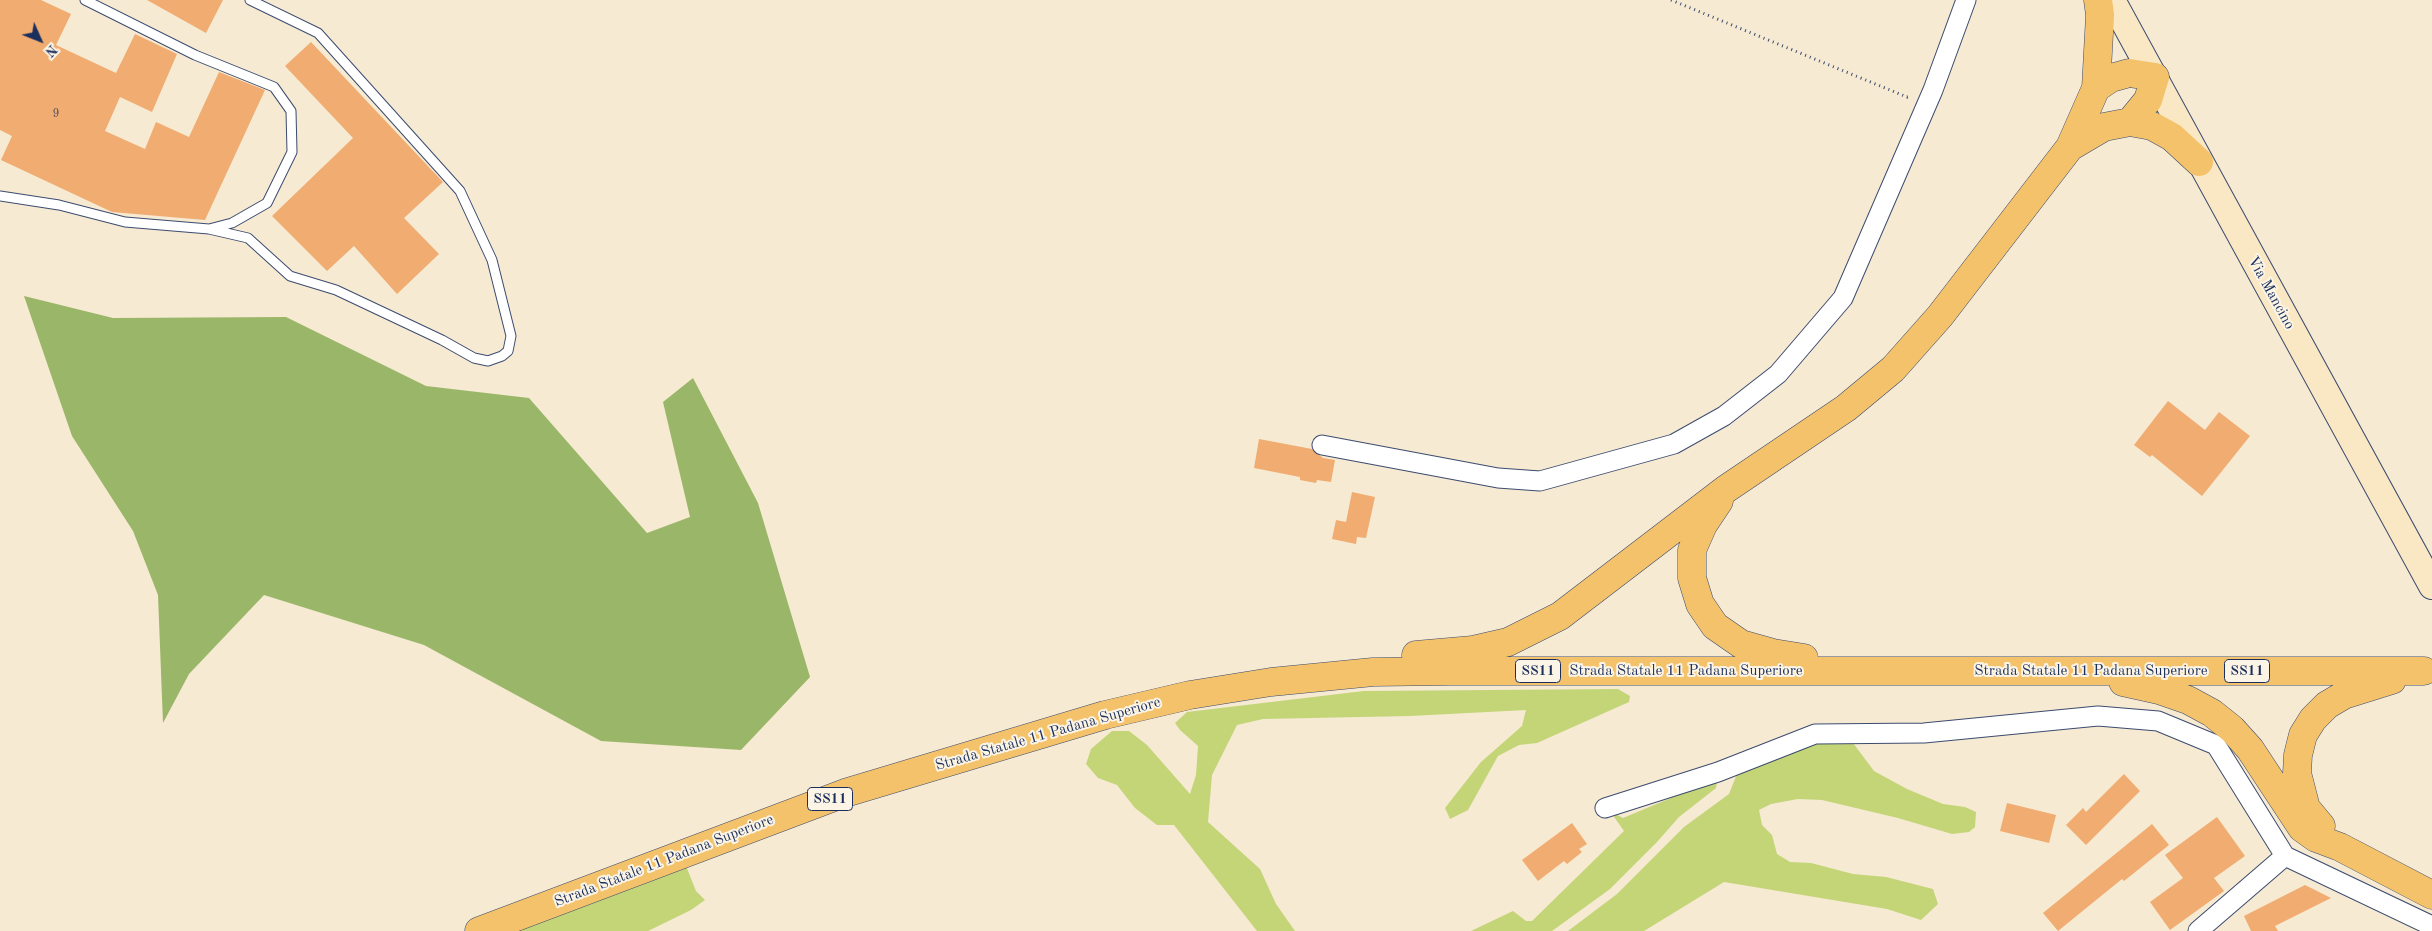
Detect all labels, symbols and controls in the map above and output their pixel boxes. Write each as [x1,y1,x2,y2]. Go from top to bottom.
north arrow [15,15,65,65]
text: N [42,42,60,59]
house number: 9 [53,107,59,121]
street label: Via Mancino [2244,253,2298,333]
road number: SS11 [1516,659,1560,682]
road number: SS11 [2224,659,2270,682]
street label: Strada Statale 11 Padana Superiore [1569,662,1803,680]
street label: Strada Statale 11 Padana Superiore [1974,662,2208,680]
street label: Strada Statale 11 Padana Superiore [933,693,1163,775]
road number: SS11 [808,788,852,811]
street label: Strada Statale 11 Padana Superiore [552,811,776,911]

